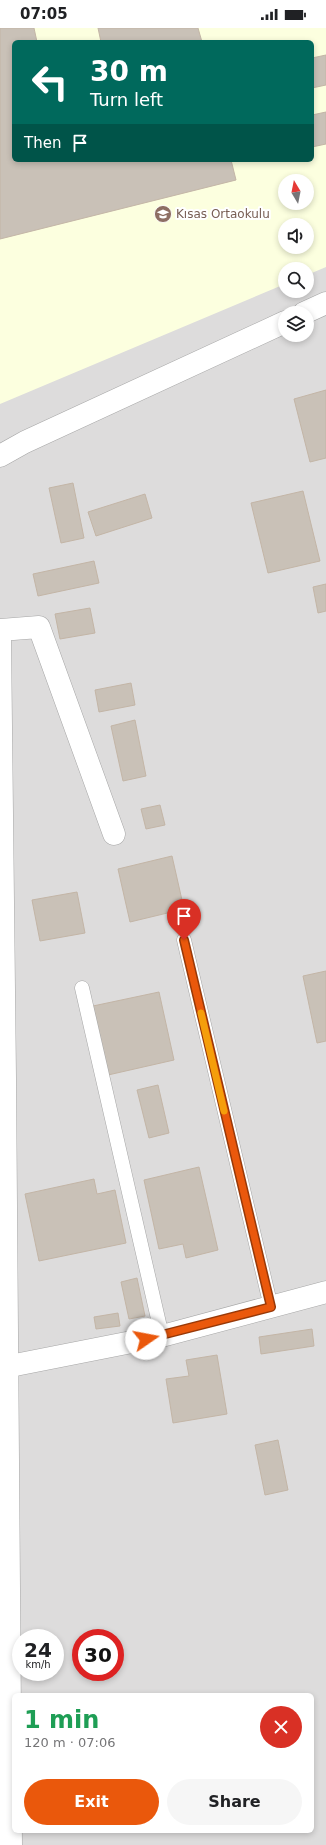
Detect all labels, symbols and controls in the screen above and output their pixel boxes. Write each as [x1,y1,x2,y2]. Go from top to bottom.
text: 07:05 [20,5,68,23]
text: 30 m [90,55,168,88]
icon: left [24,56,76,108]
text: Turn left [90,89,163,110]
icon: arrive [69,132,91,154]
text: Then [24,134,61,152]
north arrow [278,174,314,210]
map controls [278,174,314,342]
school or university icon: Kısas Ortaokulu [153,204,173,224]
place label: Kısas Ortaokulu [176,207,270,221]
button: sound [278,218,314,254]
button: search [278,262,314,298]
button: layers [278,306,314,342]
pin [167,899,201,940]
icon: arrive [173,905,195,927]
position arrow [125,1318,167,1360]
speed limit sign: 30 [72,1629,124,1681]
text: 24 [24,1638,52,1662]
text: km/h [25,1659,51,1670]
text: 1 min [24,1706,99,1734]
button: close [260,1706,302,1748]
text: 120 m · 07:06 [24,1735,115,1750]
button: Exit [24,1779,159,1825]
button: Share [167,1779,302,1825]

